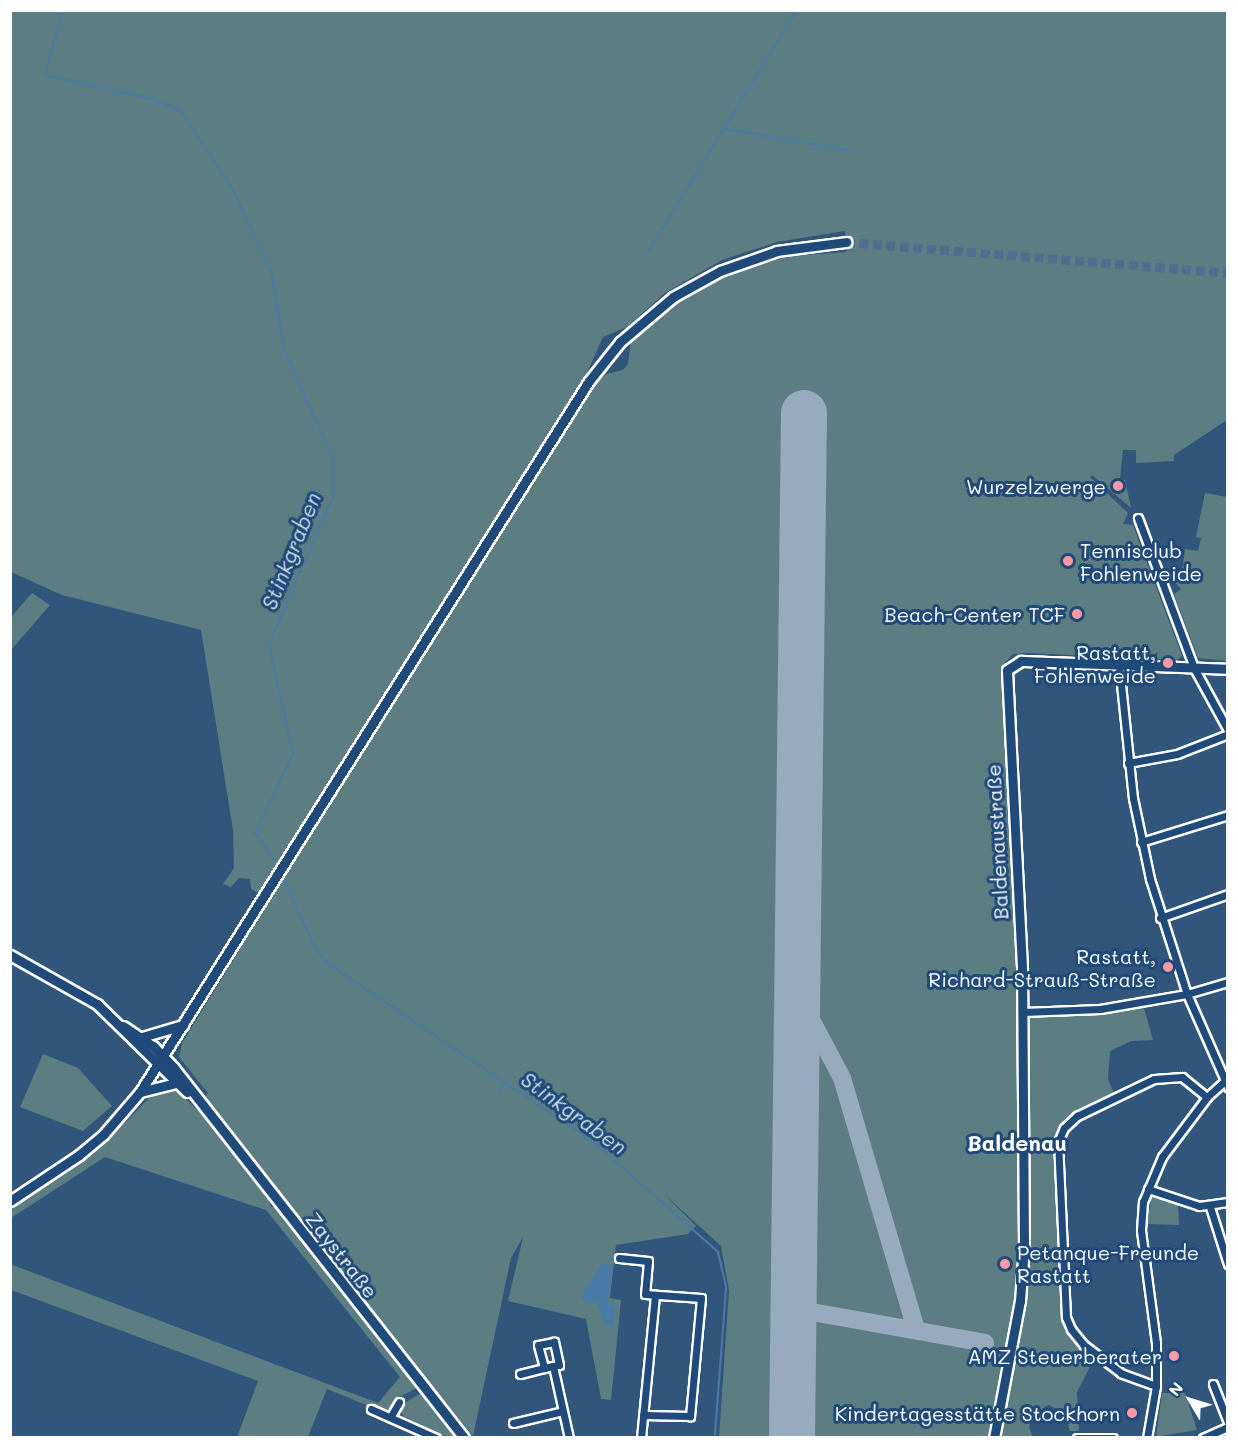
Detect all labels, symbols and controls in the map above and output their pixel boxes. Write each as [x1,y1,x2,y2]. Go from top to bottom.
place label: Wurzelzwerge [966,474,1106,498]
marker: Wurzelzwerge [1111,479,1125,493]
water label: Stinkgraben [256,489,326,613]
place label: Tennisclub Fohlenweide [1080,538,1202,585]
marker: Tennisclub Fohlenweide [1061,554,1075,568]
place label: Beach-Center TCF [884,602,1065,626]
marker: Beach-Center TCF [1070,607,1084,621]
place label: Rastatt, Fohlenweide [1034,640,1156,687]
marker: Rastatt, Fohlenweide [1161,656,1175,670]
street label: Baldenaustraße [981,764,1013,920]
place label: Rastatt, Richard-Strauß-Straße [928,944,1156,991]
marker: Rastatt, Richard-Strauß-Straße [1161,960,1175,974]
water label: Stinkgraben [516,1066,632,1160]
district label: Baldenau [967,1130,1067,1156]
street label: Zaystraße [301,1207,383,1303]
place label: Petanque-Freunde Rastatt [1017,1240,1199,1287]
marker: Petanque-Freunde Rastatt [998,1257,1012,1271]
place label: AMZ Steuerberater [968,1344,1162,1368]
marker: AMZ Steuerberater [1167,1349,1181,1363]
north arrow [1160,1370,1220,1430]
text: N [1163,1377,1187,1400]
place label: Kindertagesstätte Stockhorn [835,1401,1120,1425]
marker: Kindertagesstätte Stockhorn [1125,1406,1139,1420]

